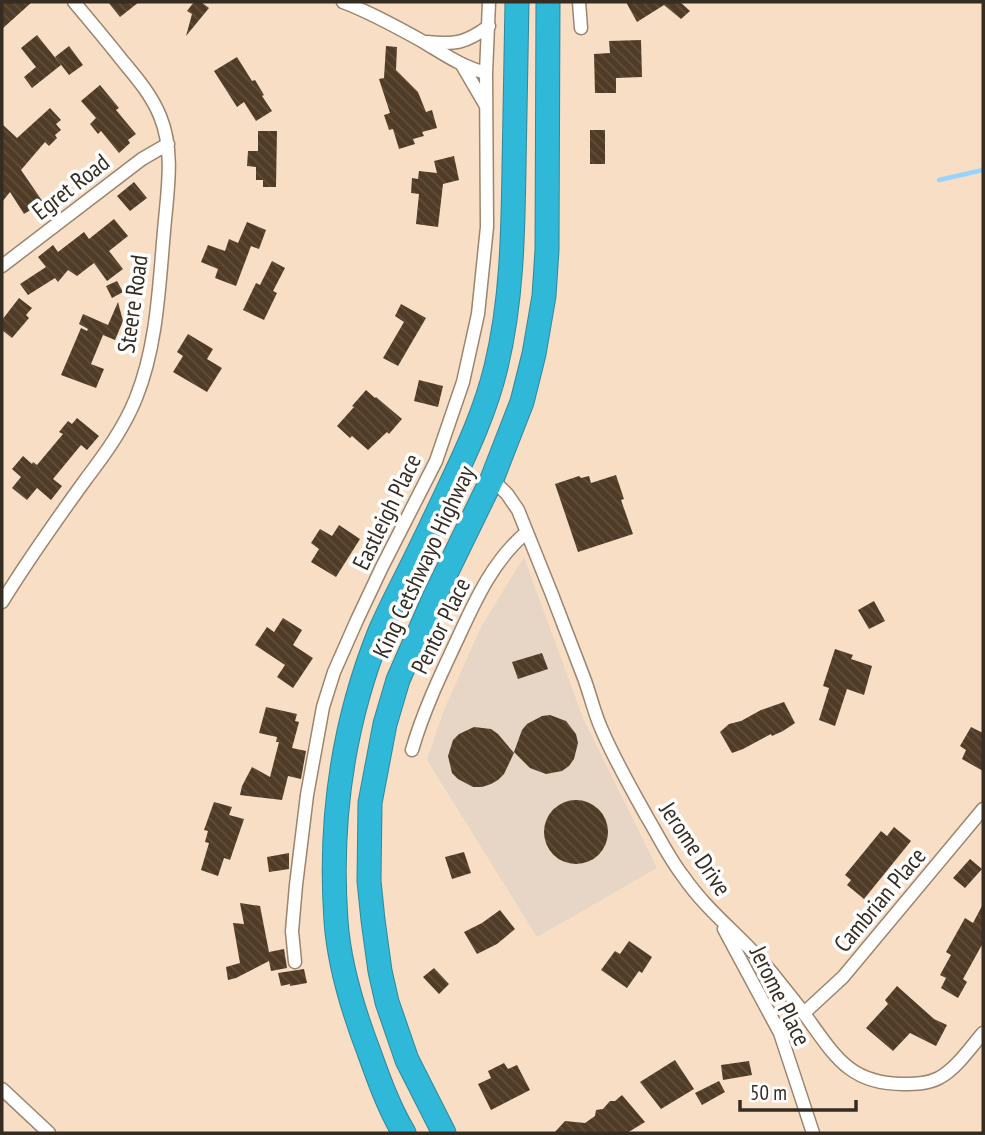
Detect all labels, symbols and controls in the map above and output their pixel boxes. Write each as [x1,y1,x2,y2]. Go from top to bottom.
street label: Egret Road [26,147,116,226]
street label: Steere Road [110,253,155,355]
street label: Eastleigh Place [345,449,428,575]
street label: King Cetshwayo Highway [365,461,482,663]
street label: Pentor Place [404,573,477,679]
street label: Jerome Drive [652,795,738,902]
street label: Cambrian Place [827,841,932,958]
street label: Jerome Place [743,940,818,1051]
scale bar [740,1068,856,1112]
text: 50 m [750,1079,787,1106]

